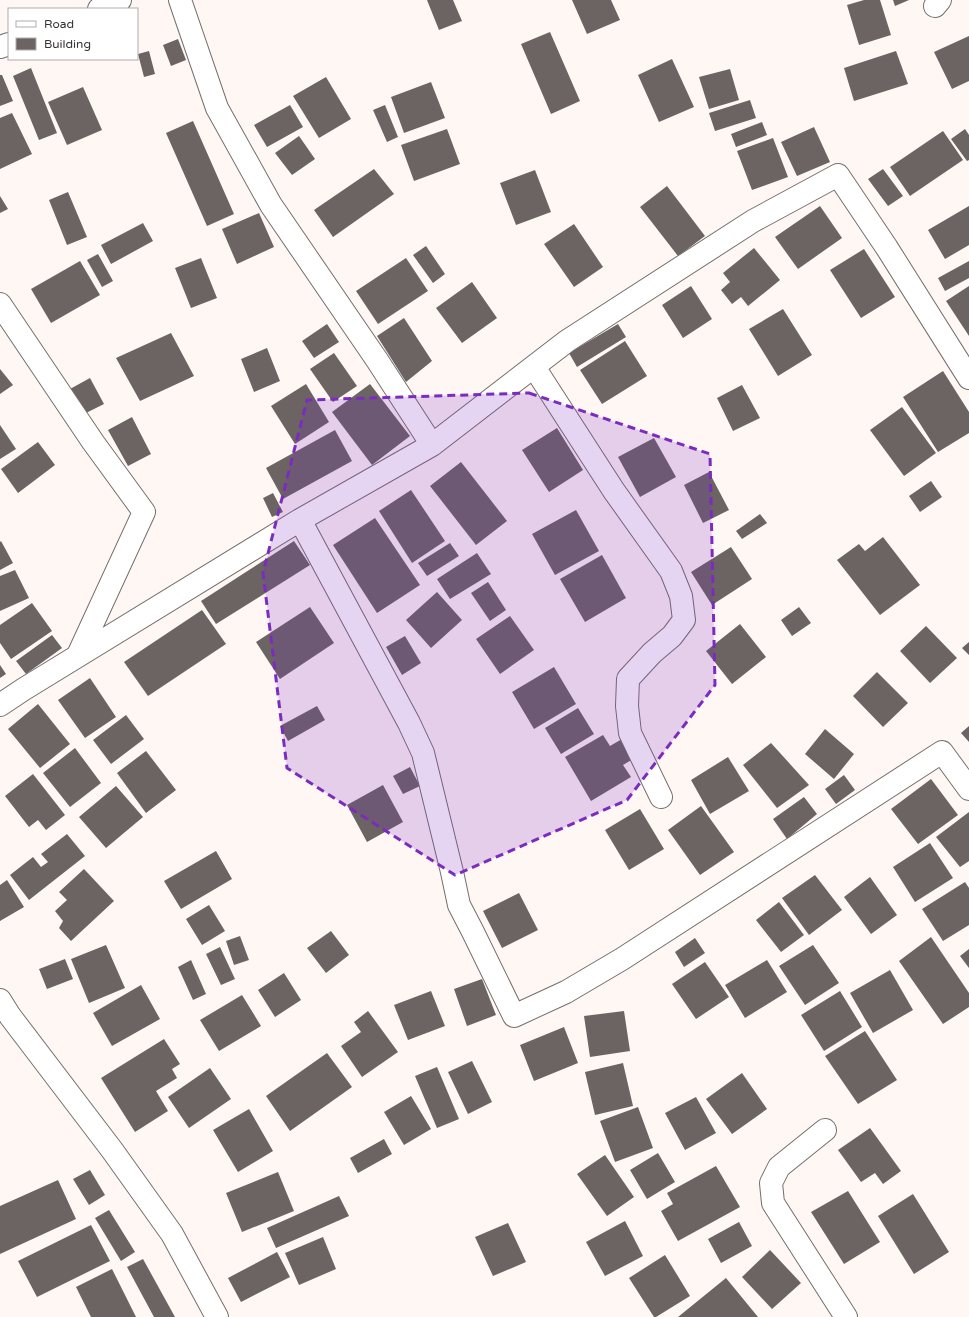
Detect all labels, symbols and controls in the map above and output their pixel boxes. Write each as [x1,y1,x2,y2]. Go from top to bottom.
legend [8,8,138,60]
text: Road [44,17,74,31]
text: Building [44,37,91,51]

